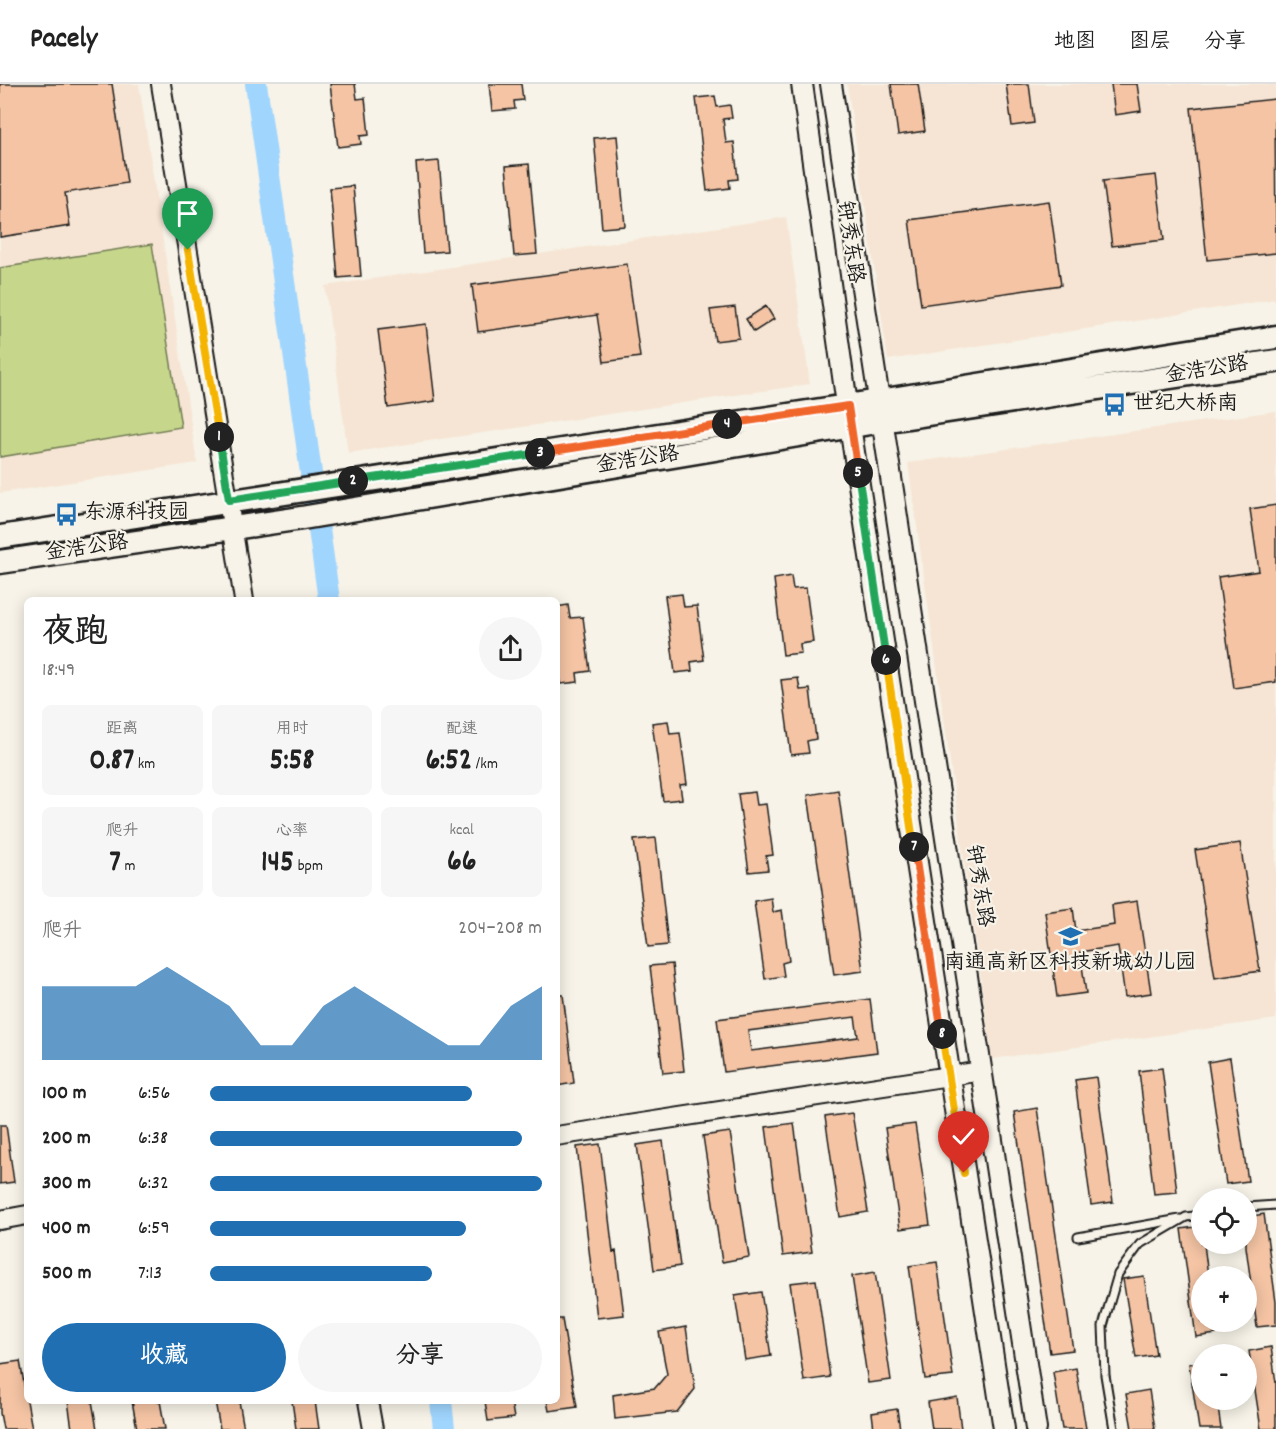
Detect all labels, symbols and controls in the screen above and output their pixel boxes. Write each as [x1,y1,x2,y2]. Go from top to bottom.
text: Pacely [30,21,97,61]
text: 地图 [1054,28,1096,58]
text: 图层 [1129,28,1171,58]
text: 分享 [1204,28,1246,58]
pin [162,188,213,250]
icon: arrive [171,197,204,230]
street label: 钟秀东路 [828,198,870,286]
street label: 金浩公路 [1163,350,1251,392]
place label: 世纪大桥南 [1133,390,1238,420]
bus stop icon: 世纪大桥南 [1102,392,1128,418]
pin: 4 [712,409,742,439]
text: 4 [724,412,730,435]
pin: 1 [204,422,234,452]
text: 1 [217,425,221,448]
pin: 3 [525,438,555,468]
street label: 金浩公路 [594,440,682,482]
text: 3 [536,441,544,464]
pin: 5 [843,458,873,488]
text: 5 [854,461,862,484]
pin: 2 [338,466,368,496]
text: 2 [350,469,357,492]
place label: 东源科技园 [84,499,189,529]
bus stop icon: 东源科技园 [53,501,79,527]
street label: 金浩公路 [43,528,131,570]
text: 夜跑 [42,611,108,658]
button: share [479,617,542,680]
pin: 6 [871,645,901,675]
text: 6 [882,648,890,671]
text: 18:49 [42,657,75,685]
text: 距离 [106,718,138,741]
text: 用时 [276,718,308,741]
text: 配速 [446,718,478,741]
text: 0.87 [89,741,134,784]
text: 5:58 [270,741,314,784]
text: 6:52 [425,741,472,784]
text: km [134,753,155,776]
text: /km [472,753,498,776]
text: kcal [450,819,474,842]
text: 爬升 [106,820,138,843]
text: 心率 [276,820,308,843]
pin: 7 [899,832,929,862]
text: 7 [911,835,917,858]
text: 66 [447,842,476,885]
street label: 钟秀东路 [957,842,999,930]
text: 7 [109,843,121,886]
text: 145 [261,843,294,886]
text: m [121,855,135,878]
text: bpm [294,855,323,878]
text: 204–208 m [458,915,542,943]
text: 爬升 [42,918,82,946]
school or university icon: 南通高新区科技新城幼儿园 [1057,923,1083,949]
place label: 南通高新区科技新城幼儿园 [944,949,1196,979]
pin: 8 [927,1019,957,1049]
text: 8 [939,1022,945,1045]
text: 100 m [42,1080,87,1108]
text: 6:56 [138,1080,170,1108]
pin [938,1111,989,1173]
icon: check [947,1120,980,1153]
text: 200 m [42,1125,91,1153]
text: 6:38 [138,1125,168,1153]
text: 300 m [42,1170,91,1198]
text: 6:32 [138,1170,169,1198]
map controls [1191,1188,1257,1410]
button: locate [1191,1188,1257,1254]
text: 400 m [42,1215,90,1243]
text: 6:59 [138,1215,170,1243]
text: 500 m [42,1260,91,1288]
text: 7:13 [138,1260,162,1288]
button: + [1191,1266,1257,1332]
button: 收藏 [42,1323,286,1392]
button: 分享 [298,1323,542,1392]
button: − [1191,1344,1257,1410]

